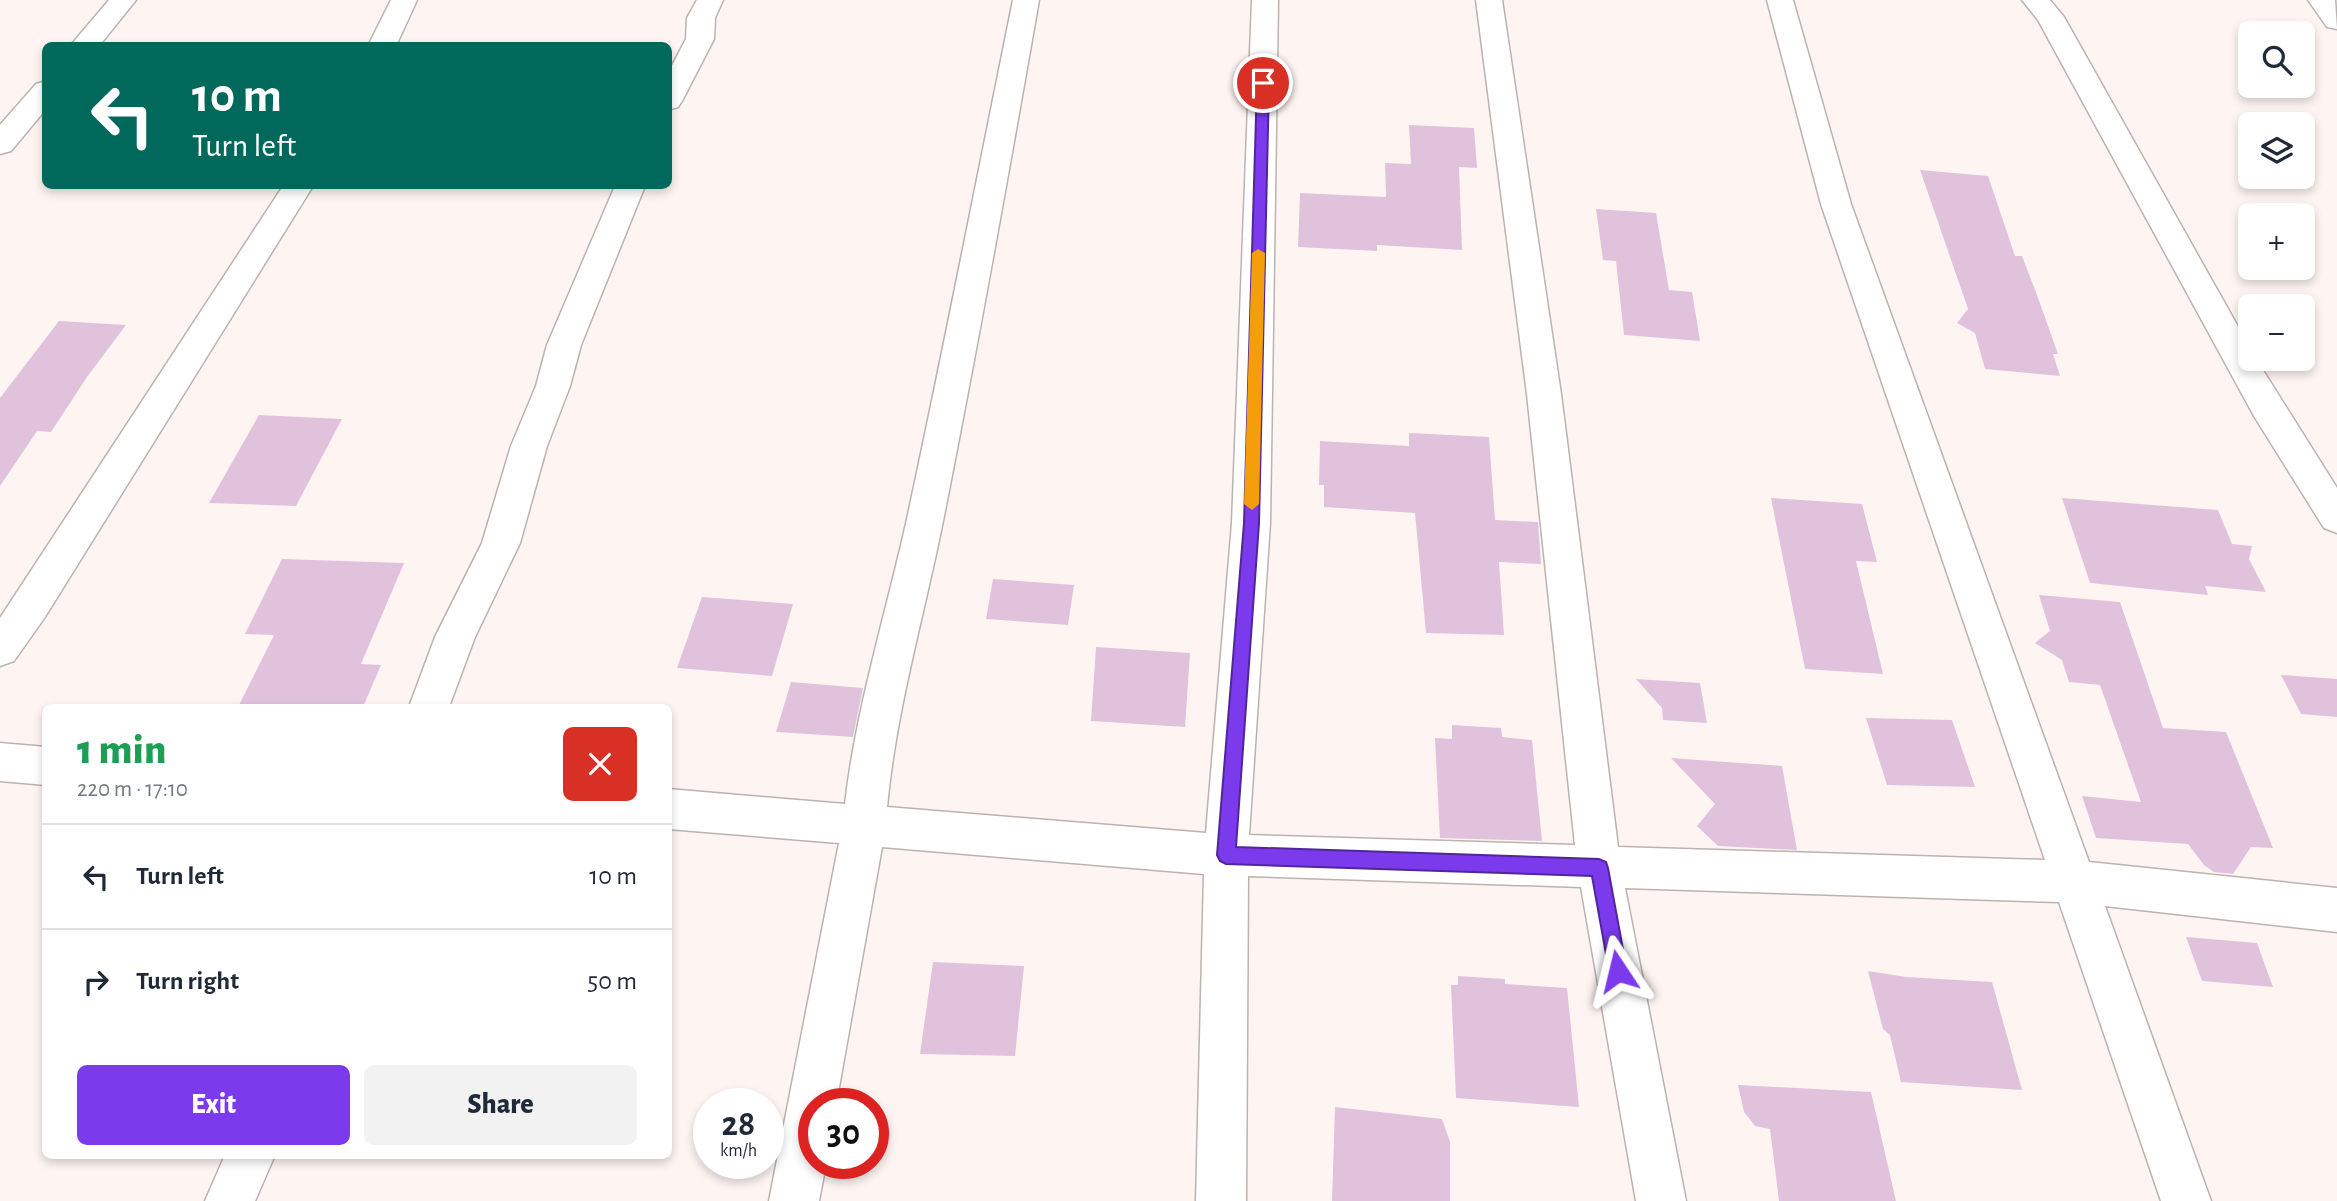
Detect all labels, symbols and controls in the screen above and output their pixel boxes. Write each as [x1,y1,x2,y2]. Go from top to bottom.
map controls [2238,21,2315,371]
button: search [2238,21,2315,98]
pin [1233,53,1293,113]
icon: arrive [1244,64,1282,102]
icon: left [77,70,168,161]
text: 10 m [192,72,282,121]
button: layers [2238,112,2315,189]
text: Turn left [192,130,296,162]
button: + [2238,203,2315,280]
button: − [2238,294,2315,371]
button: close [563,727,637,801]
text: 1 min [77,729,166,771]
text: 220 m · 17:10 [77,778,188,801]
icon: left [77,858,115,896]
text: Turn left [136,863,224,889]
text: 10 m [589,863,637,889]
position arrow [1581,934,1655,1008]
icon: right [77,963,115,1001]
text: Turn right [136,968,239,994]
text: 50 m [587,968,637,994]
button: Exit [77,1065,350,1145]
button: Share [364,1065,637,1145]
speed limit sign: 30 [798,1088,889,1179]
text: 28 [722,1107,755,1142]
text: km/h [720,1142,757,1160]

